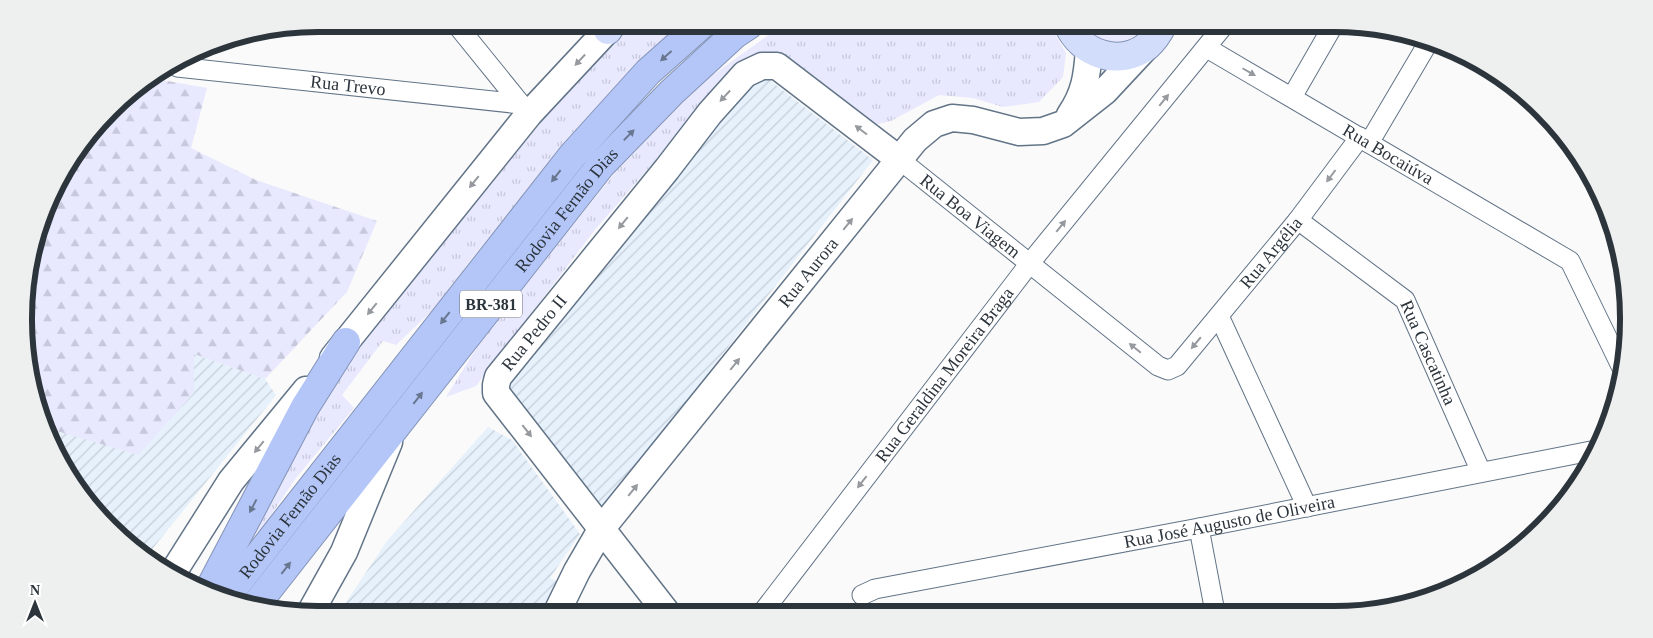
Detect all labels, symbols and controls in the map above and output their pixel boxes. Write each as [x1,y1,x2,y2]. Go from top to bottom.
one-way arrow [659,51,672,62]
one-way arrow [574,53,586,65]
one-way arrow [1241,68,1256,76]
street label: Rua Trevo [309,71,387,99]
one-way arrow [719,90,731,102]
one-way arrow [1158,94,1169,107]
street label: Rua Bocaiúva [1339,120,1437,189]
one-way arrow [854,125,868,135]
one-way arrow [623,130,635,142]
street label: Rodovia Fernão Dias [511,144,622,276]
one-way arrow [551,169,562,182]
one-way arrow [1326,169,1336,183]
street label: Rua Boa Viagem [916,170,1025,262]
one-way arrow [468,176,479,189]
street label: Rua Argélia [1236,213,1306,292]
one-way arrow [618,216,629,229]
one-way arrow [843,218,854,231]
one-way arrow [1055,219,1066,232]
street label: Rua Aurora [774,234,842,311]
street label: Rua Geraldina Moreira Braga [871,284,1018,466]
road number: BR-381 [460,290,522,318]
street label: Rua Pedro II [497,291,571,375]
street label: Rua Cascatinha [1396,297,1460,408]
one-way arrow [367,302,378,315]
one-way arrow [440,311,451,324]
one-way arrow [1190,337,1201,350]
one-way arrow [1129,342,1142,353]
one-way arrow [729,358,740,371]
one-way arrow [413,392,424,405]
one-way arrow [521,424,532,437]
one-way arrow [254,440,265,453]
street label: Rodovia Fernão Dias [235,449,345,582]
one-way arrow [857,476,867,489]
one-way arrow [627,484,638,497]
street label: Rua José Augusto de Oliveira [1122,492,1336,552]
one-way arrow [249,499,257,513]
one-way arrow [280,561,291,574]
north arrow [10,578,60,628]
text: N [30,583,40,598]

